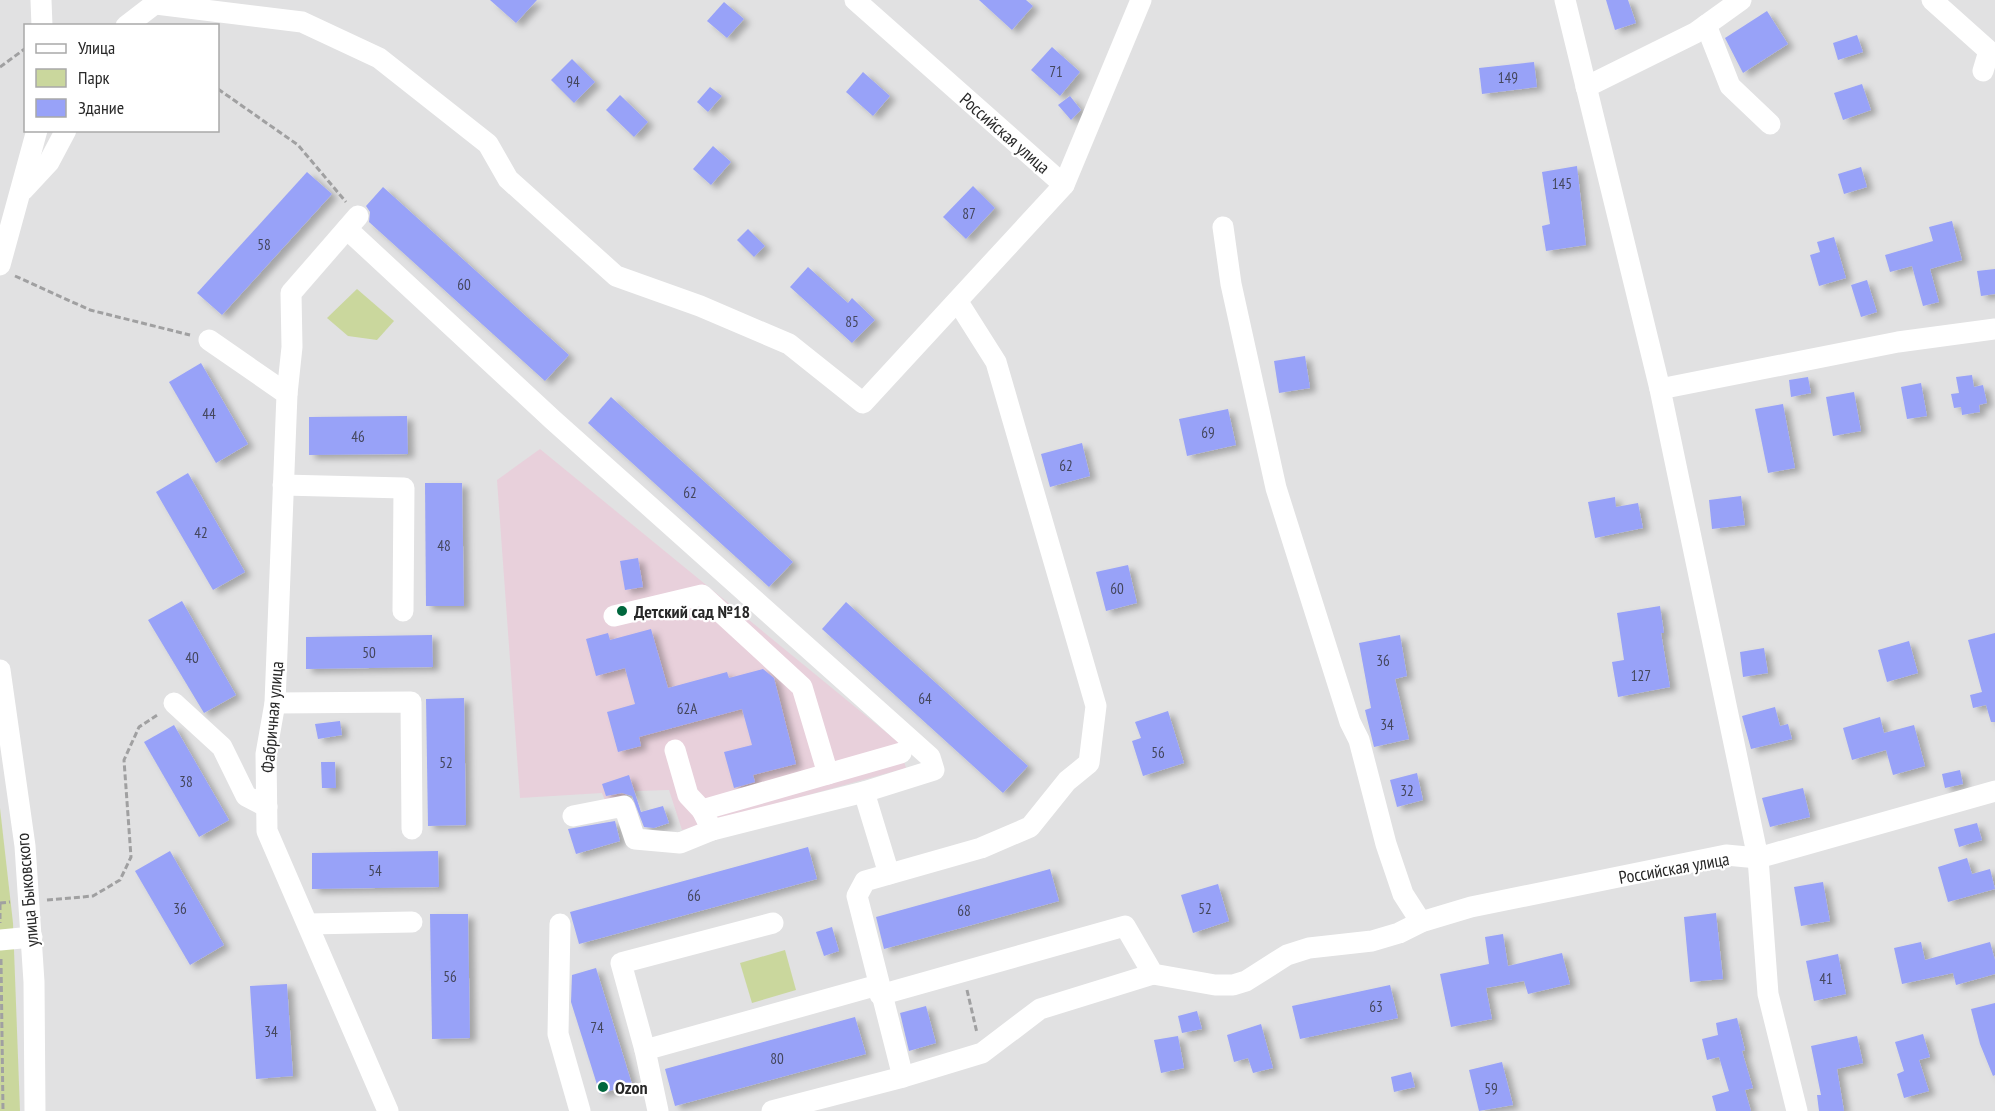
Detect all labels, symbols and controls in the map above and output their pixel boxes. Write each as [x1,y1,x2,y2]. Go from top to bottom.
legend [24,24,219,132]
text: Улица [78,36,115,59]
house number: 71 [1049,62,1063,81]
text: Парк [78,66,109,89]
house number: 149 [1498,68,1518,87]
house number: 94 [566,72,580,91]
street label: Российская улица [955,88,1055,178]
text: Здание [78,96,124,119]
house number: 145 [1552,174,1572,193]
house number: 87 [962,204,976,223]
house number: 58 [257,235,271,254]
house number: 60 [457,275,471,294]
house number: 85 [845,312,859,331]
house number: 44 [202,404,216,423]
house number: 69 [1201,423,1215,442]
house number: 46 [351,427,365,446]
house number: 62 [1059,456,1073,475]
house number: 62 [683,483,697,502]
house number: 42 [194,523,208,542]
house number: 48 [437,536,451,555]
house number: 60 [1110,579,1124,598]
place label: Детский сад №18 [634,600,750,623]
marker: Детский сад №18 [615,604,629,618]
house number: 50 [362,643,376,662]
house number: 40 [185,648,199,667]
house number: 36 [1376,651,1390,670]
street label: Фабричная улица [256,660,288,774]
house number: 127 [1631,666,1651,685]
house number: 64 [918,689,932,708]
house number: 62А [677,699,698,718]
house number: 34 [1380,715,1394,734]
house number: 56 [1151,743,1165,762]
house number: 52 [439,753,453,772]
house number: 38 [179,772,193,791]
house number: 32 [1400,781,1414,800]
street label: улица Быковского [11,832,43,948]
street label: Российская улица [1617,847,1731,889]
house number: 54 [368,861,382,880]
house number: 66 [687,886,701,905]
house number: 36 [173,899,187,918]
house number: 52 [1198,899,1212,918]
house number: 68 [957,901,971,920]
house number: 56 [443,967,457,986]
house number: 41 [1819,969,1833,988]
house number: 63 [1369,997,1383,1016]
house number: 74 [590,1018,604,1037]
house number: 34 [264,1022,278,1041]
house number: 80 [770,1049,784,1068]
place label: Ozon [615,1076,648,1099]
house number: 59 [1484,1079,1498,1098]
marker: Ozon [596,1080,610,1094]

